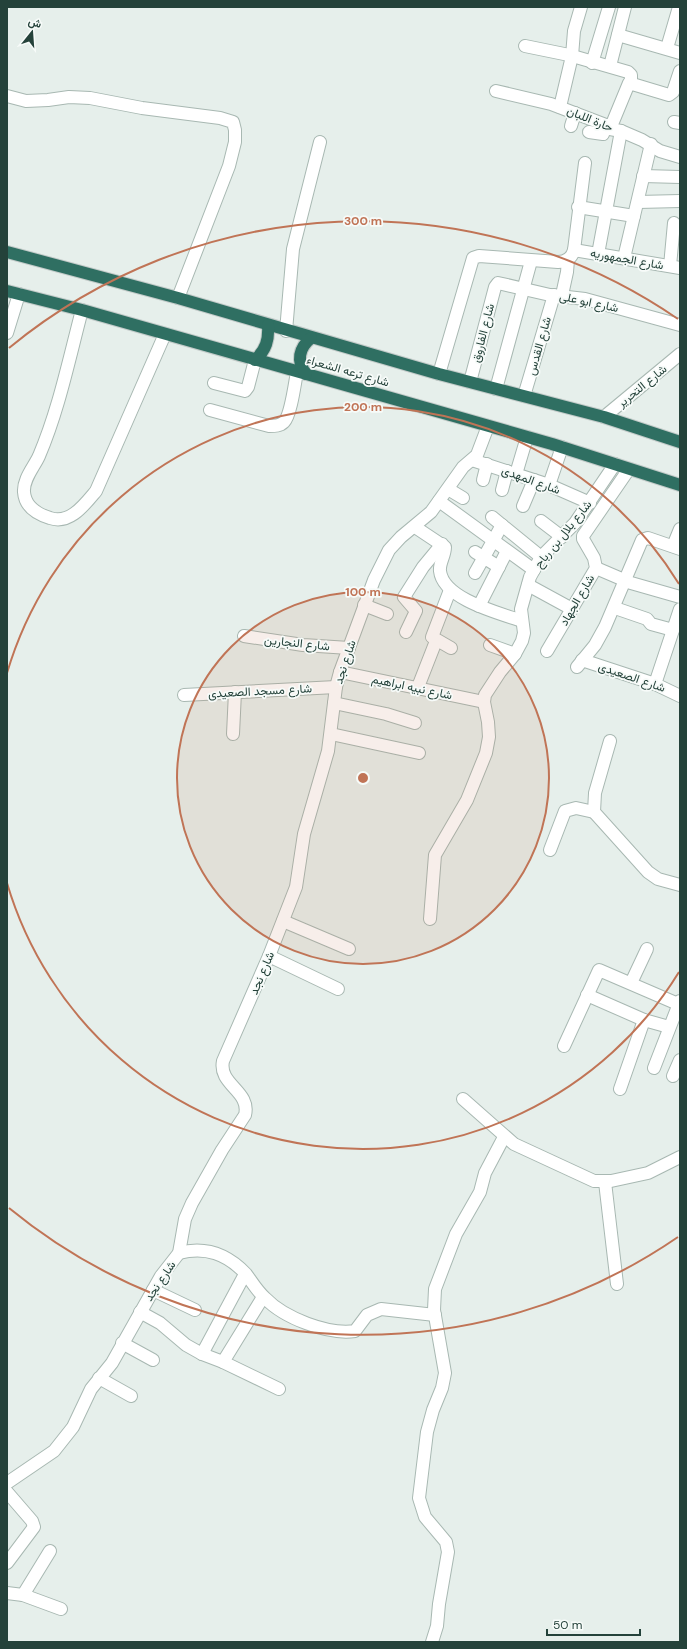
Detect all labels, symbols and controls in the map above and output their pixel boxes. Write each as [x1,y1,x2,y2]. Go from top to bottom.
north arrow [12,12,52,52]
text: ش [27,14,43,31]
street label: حارة اللبان [564,102,616,136]
text: 300 m [344,213,382,229]
street label: شارع الجمهوريه [589,245,665,274]
street label: شارع ابو على [558,288,620,317]
street label: شارع الفاروق [468,302,499,364]
street label: شارع القدس [523,315,556,377]
street label: شارع ترعه الشعراء [305,352,391,391]
street label: شارع التحرير [613,361,671,412]
text: 200 m [344,399,382,415]
street label: شارع المهدى [499,462,563,499]
street label: شارع بلال بن رباح [531,497,596,572]
street label: شارع الجهاد [556,571,599,629]
text: 100 m [345,584,381,600]
street label: شارع النجارين [263,632,331,655]
street label: شارع نجد [330,638,361,686]
street label: شارع الصعيدى [596,658,668,697]
street label: شارع نبيه ابراهيم [370,671,454,704]
street label: شارع مسجد الصعيدى [208,680,313,703]
centre of rings [356,771,370,785]
street label: شارع نجد [246,949,279,997]
street label: شارع نجد [141,1258,180,1305]
scale bar [547,1611,640,1637]
text: 50 m [553,1617,582,1633]

